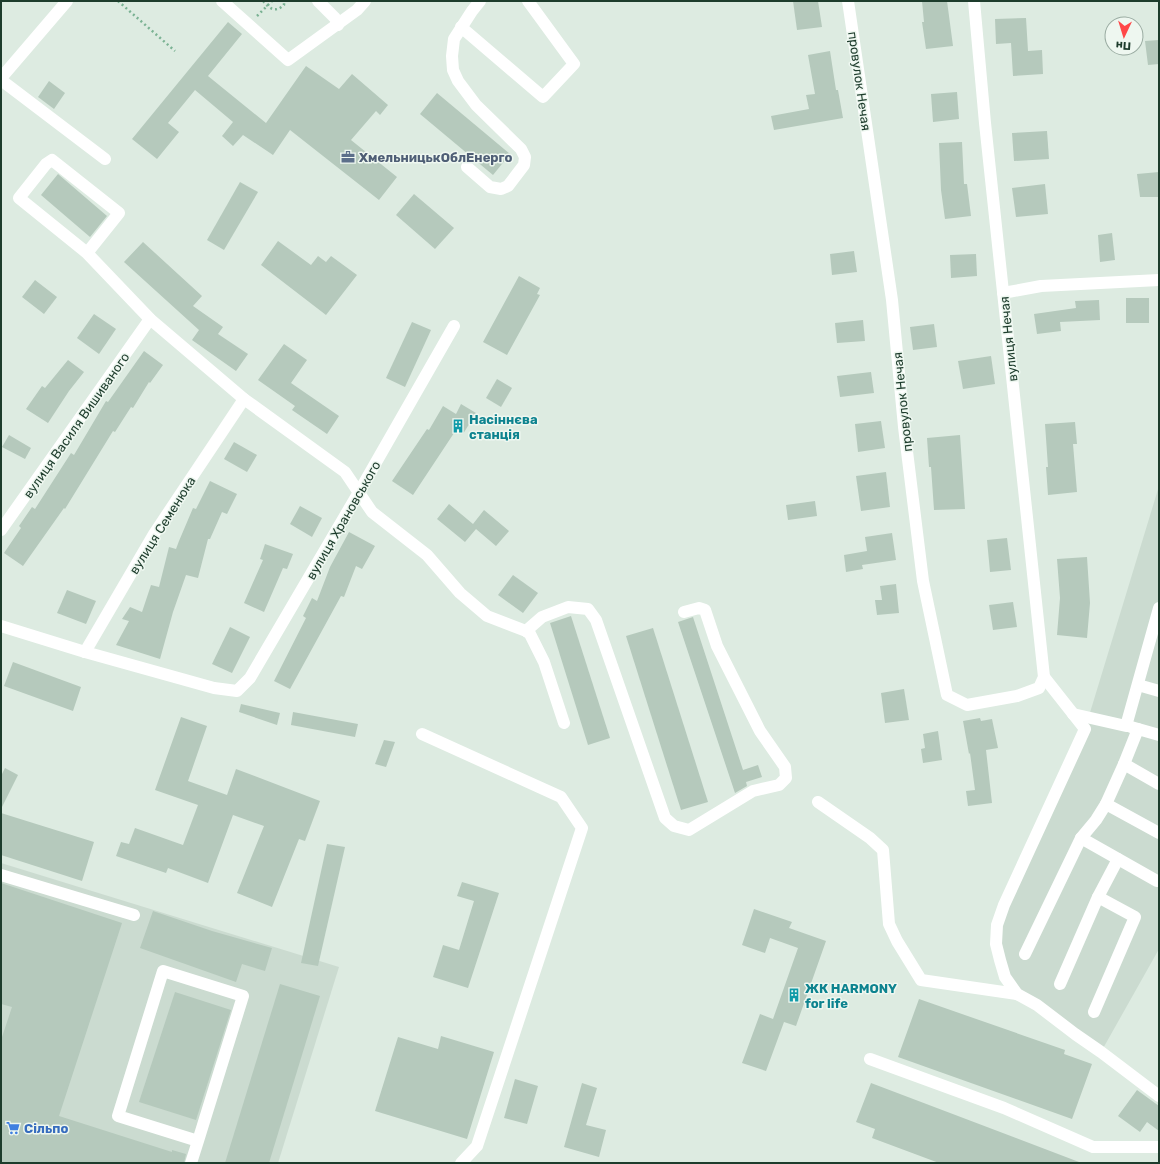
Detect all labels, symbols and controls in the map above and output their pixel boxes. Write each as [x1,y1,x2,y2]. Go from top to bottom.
north arrow [1104,16,1144,56]
street label: провулок Нечая [845,30,874,132]
text: Пн [1115,38,1131,52]
office icon: ХмельницькОблЕнерго [340,149,356,165]
place label: ХмельницькОблЕнерго [359,150,512,165]
street label: вулиця Нечая [997,296,1020,382]
street label: вулиця Василя Вишиваного [20,350,132,501]
street label: провулок Нечая [890,351,915,452]
place label: Насіннєва станція [469,412,538,442]
building icon: Насіннєва станція [450,418,466,434]
street label: вулиця Храновського [303,458,384,582]
street label: вулиця Семенюка [126,474,199,577]
place label: ЖК HARMONY for life [805,981,897,1011]
building icon: ЖК HARMONY for life [786,987,802,1003]
supermarket icon: Сільпо [5,1120,21,1136]
place label: Сільпо [24,1121,68,1136]

